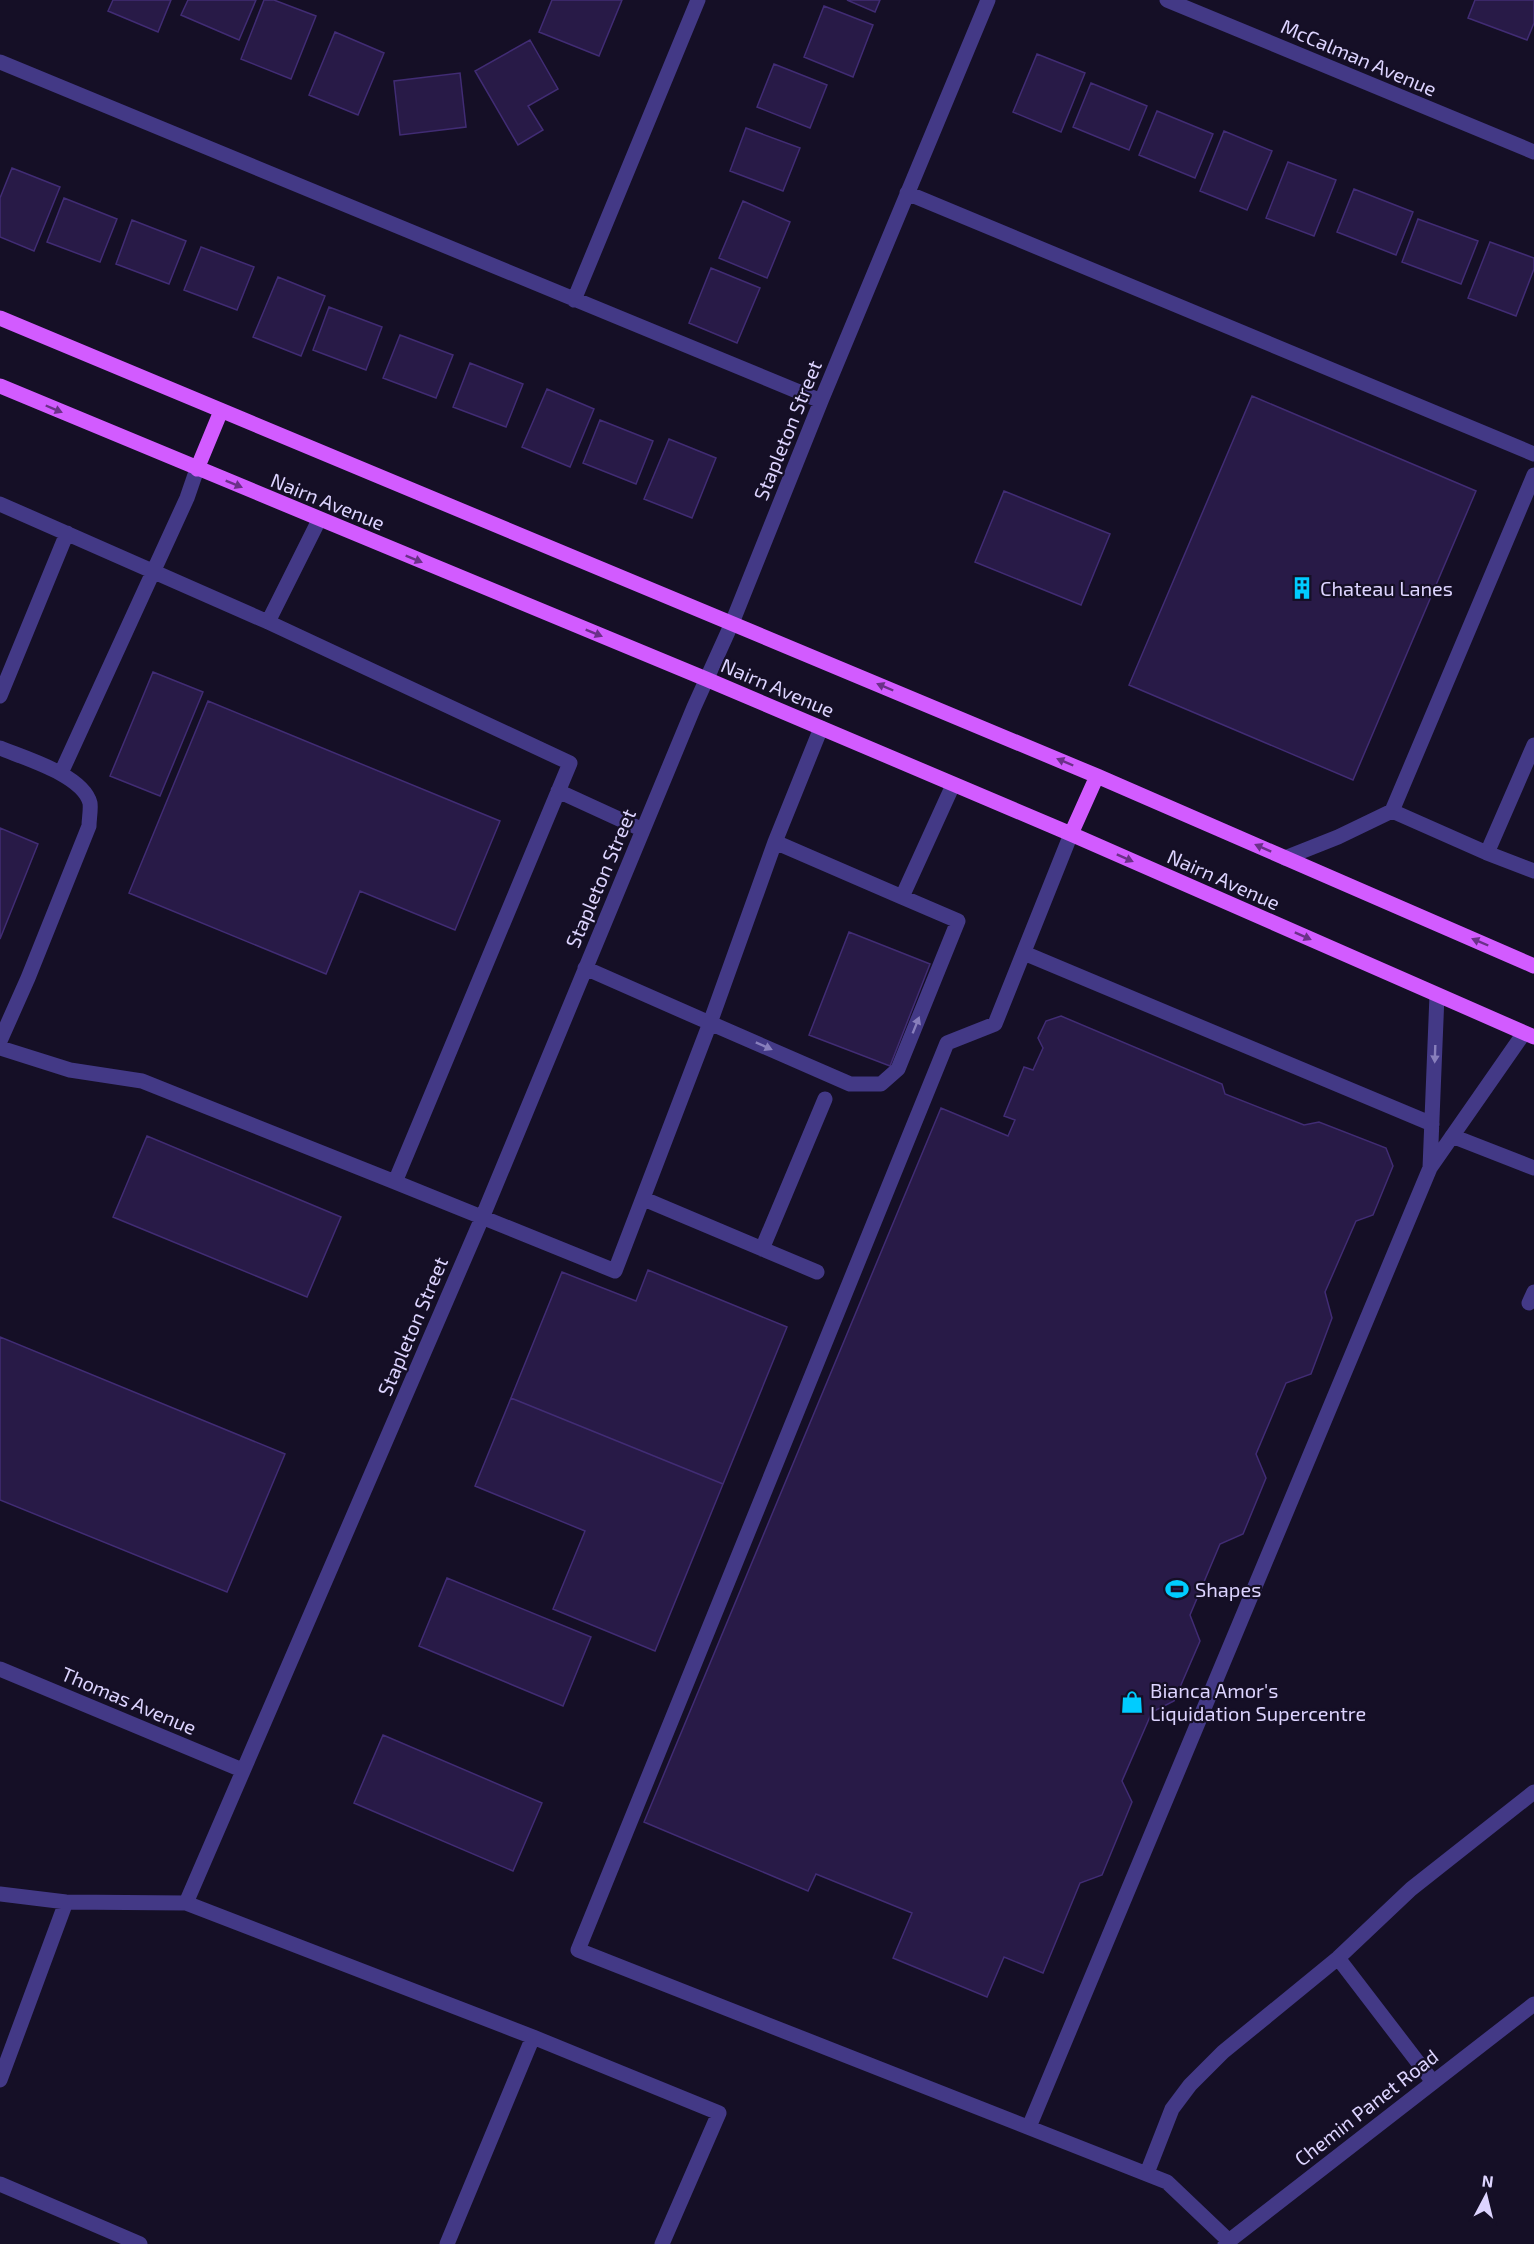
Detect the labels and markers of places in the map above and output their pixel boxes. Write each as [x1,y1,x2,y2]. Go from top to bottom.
building icon: Chateau Lanes [1289,575,1315,601]
place label: Chateau Lanes [1320,576,1453,600]
sports icon: Shapes [1164,1576,1190,1602]
place label: Shapes [1195,1577,1261,1601]
place label: Bianca Amor's Liquidation Supercentre [1150,1678,1366,1725]
shop icon: Bianca Amor's Liquidation Supercentre [1119,1689,1145,1715]

